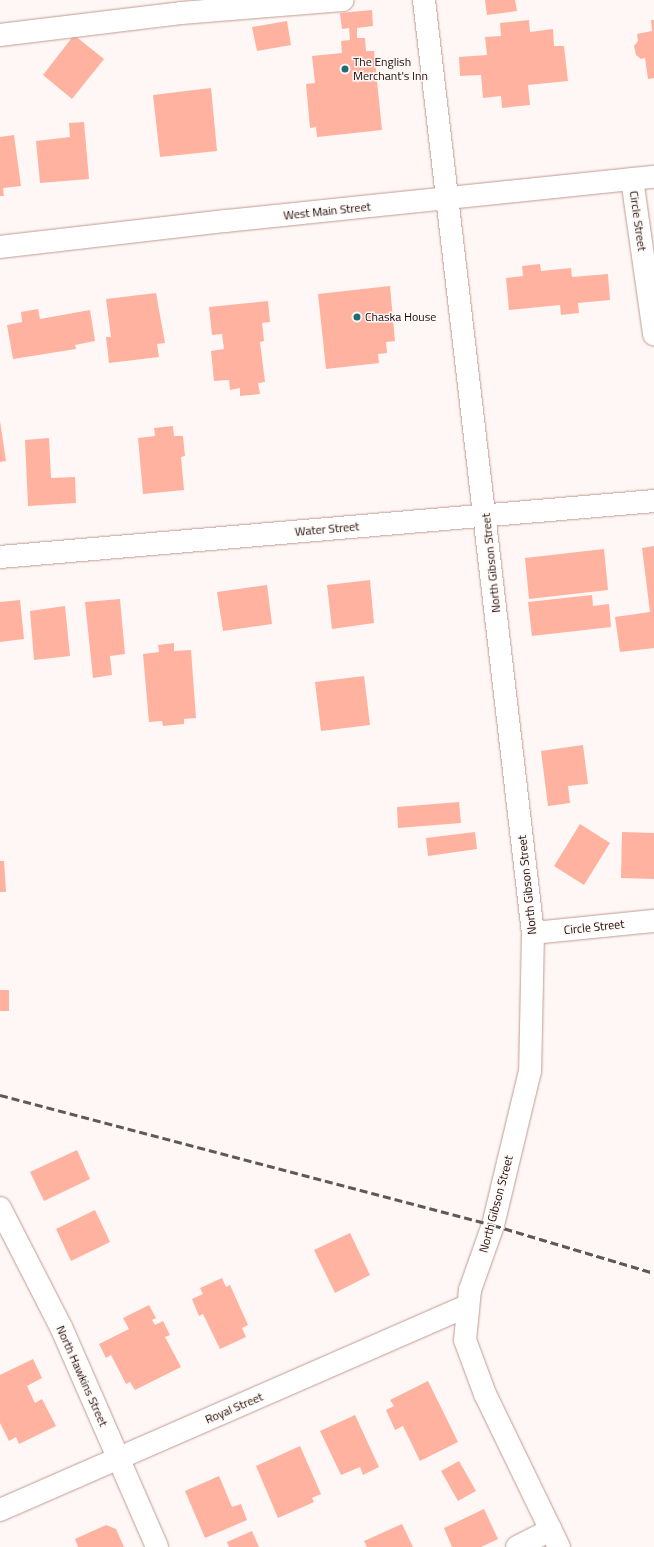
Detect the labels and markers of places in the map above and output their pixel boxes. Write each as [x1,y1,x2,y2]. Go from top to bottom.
place label: The English Merchant's Inn [353,55,428,83]
marker: The English Merchant's Inn [340,64,350,74]
place label: Chaska House [365,310,436,324]
marker: Chaska House [352,312,362,322]

